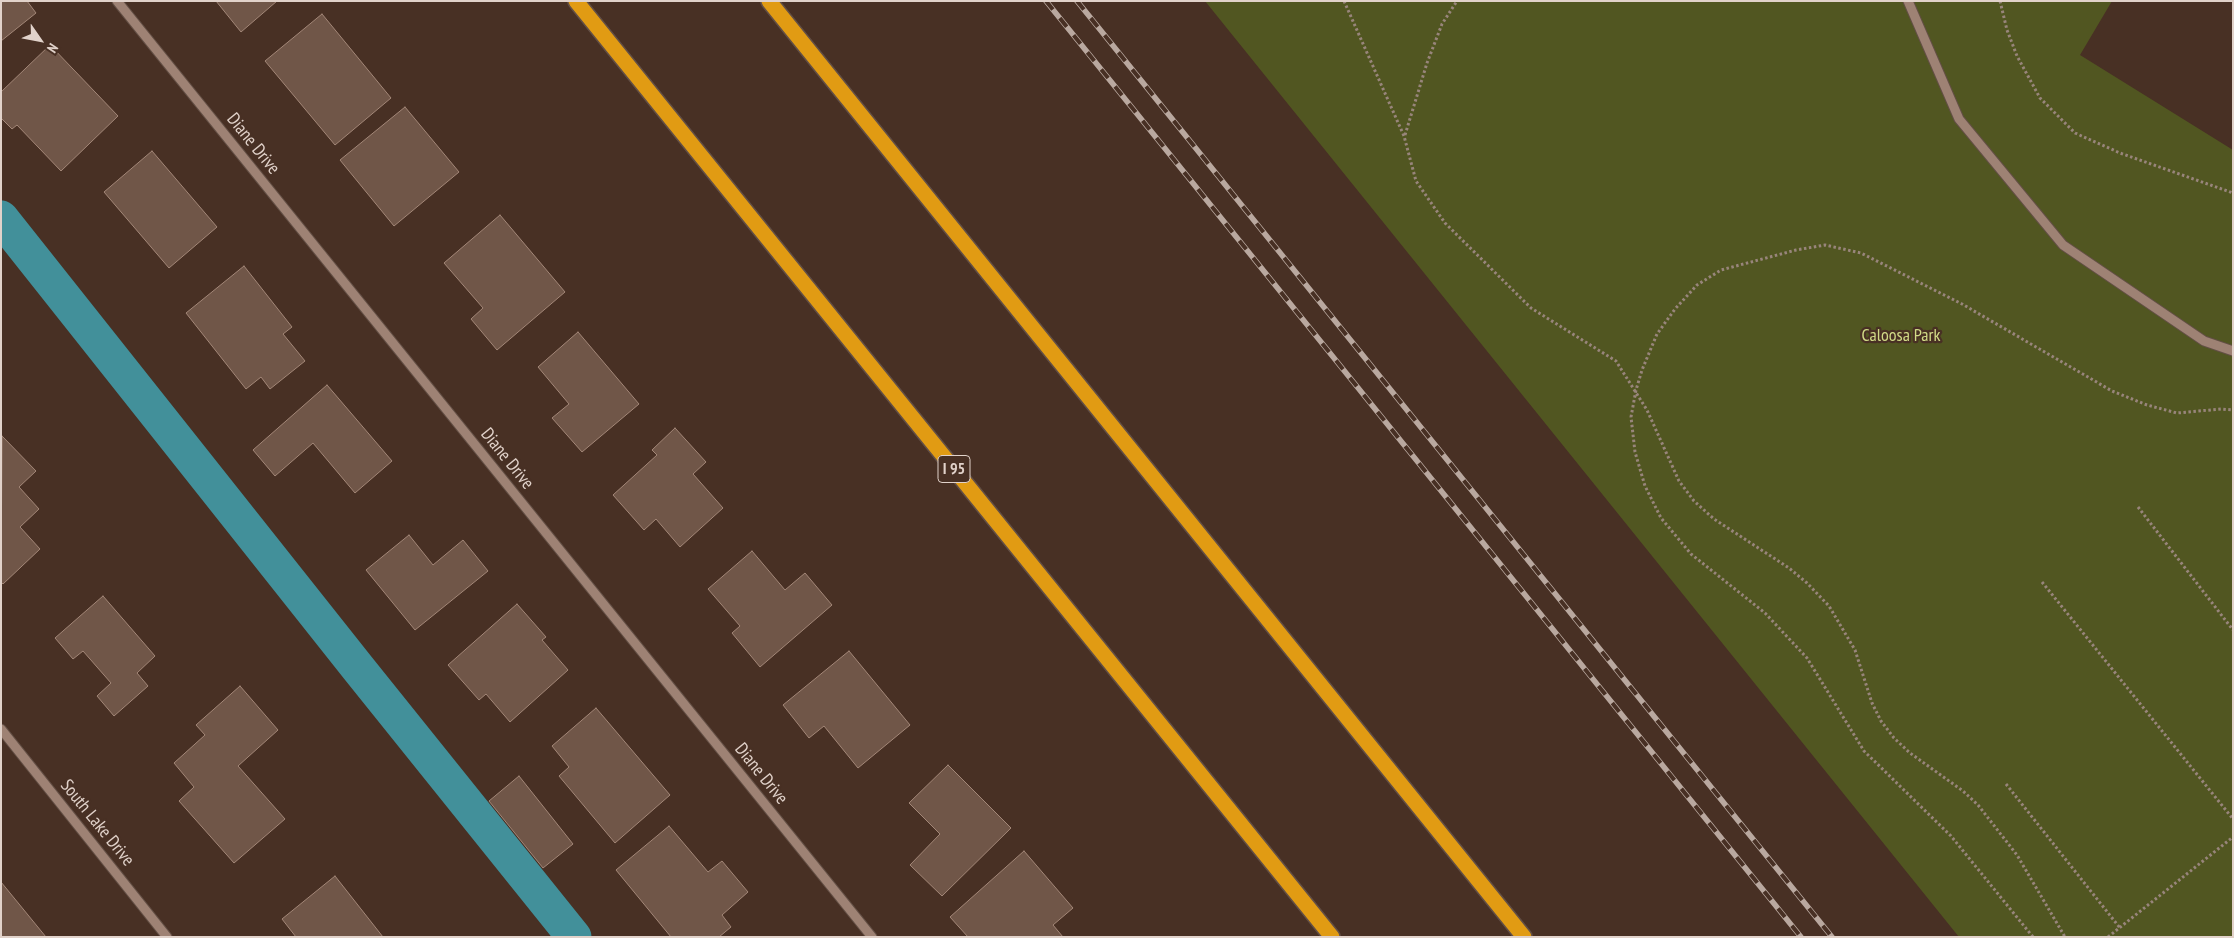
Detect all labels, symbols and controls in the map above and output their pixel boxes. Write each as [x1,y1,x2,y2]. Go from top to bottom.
north arrow [15,15,65,65]
text: N [43,40,62,56]
street label: Diane Drive [222,109,284,179]
park label: Caloosa Park [1862,325,1940,347]
street label: Diane Drive [476,424,538,494]
road number: I 95 [938,456,970,482]
street label: Diane Drive [730,739,792,809]
street label: South Lake Drive [56,775,138,871]

